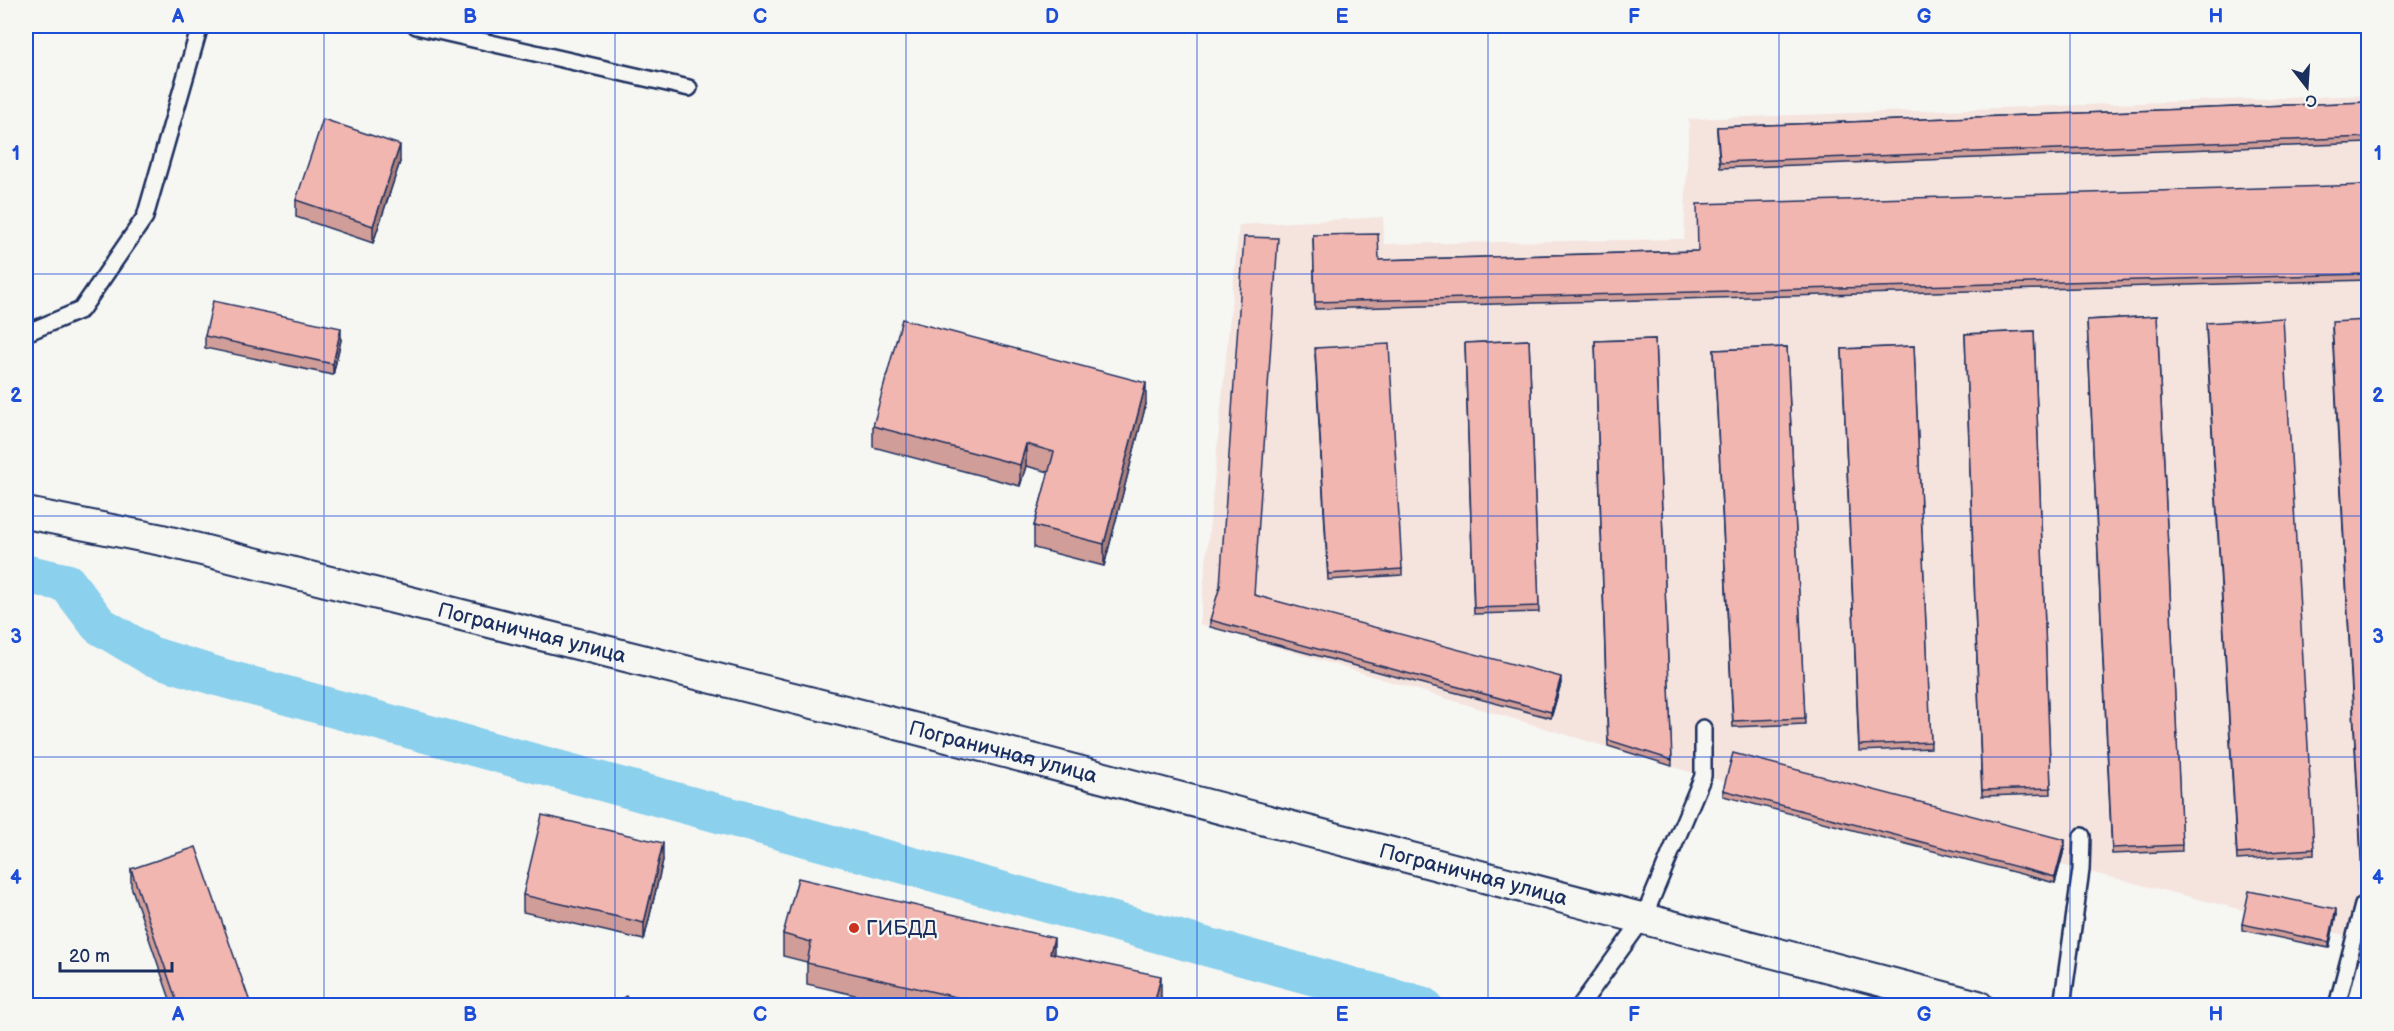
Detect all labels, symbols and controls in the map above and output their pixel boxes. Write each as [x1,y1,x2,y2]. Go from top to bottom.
text: A [171,5,185,29]
text: B [463,5,477,29]
text: C [753,5,767,29]
text: D [1045,5,1059,29]
text: E [1336,5,1349,29]
text: F [1628,5,1640,29]
text: G [1917,5,1932,29]
text: H [2209,5,2223,29]
north arrow [2277,57,2337,117]
text: С [2303,89,2319,111]
text: 1 [12,142,20,166]
text: 1 [2374,142,2382,166]
text: 2 [10,384,22,408]
text: 2 [2372,384,2384,408]
street label: Пограничная улица [435,597,629,669]
text: 3 [10,625,22,649]
text: 3 [2372,625,2384,649]
street label: Пограничная улица [906,716,1100,789]
street label: Пограничная улица [1377,838,1571,911]
text: 4 [10,866,22,890]
text: 4 [2372,866,2384,890]
place label: ГИБДД [866,916,938,941]
marker: ГИБДД [847,921,861,935]
scale bar [60,935,172,973]
text: 20 m [69,946,110,967]
text: A [171,1003,185,1027]
text: B [463,1003,477,1027]
text: C [753,1003,767,1027]
text: D [1045,1003,1059,1027]
text: E [1336,1003,1349,1027]
text: F [1628,1003,1640,1027]
text: G [1917,1003,1932,1027]
text: H [2209,1003,2223,1027]

